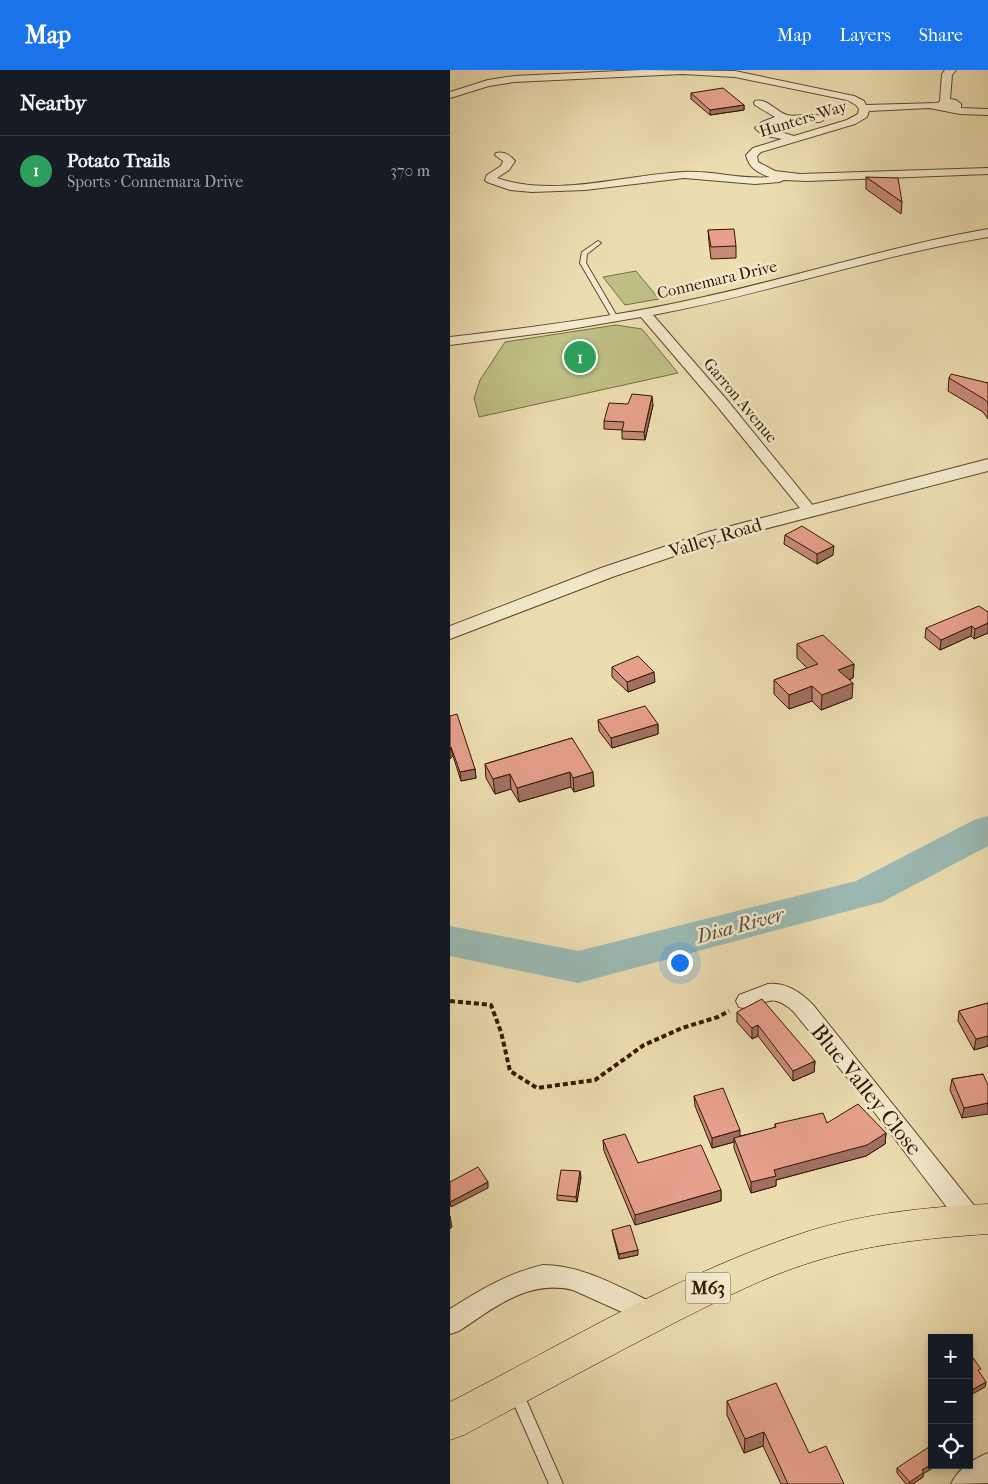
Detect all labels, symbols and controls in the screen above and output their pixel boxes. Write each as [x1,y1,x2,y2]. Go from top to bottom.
text: Map [25,21,71,49]
text: Map [777,25,811,46]
text: Layers [839,25,891,46]
text: Share [919,25,963,46]
text: Nearby [20,91,86,115]
street label: Hunters Way [757,96,850,141]
text: Potato Trails [67,150,170,172]
text: 1 [33,161,39,180]
text: 370 m [390,161,430,180]
text: Sports · Connemara Drive [67,172,243,191]
street label: Connemara Drive [655,256,779,303]
pin: 1 [564,338,596,376]
street label: Garron Avenue [700,354,782,447]
street label: Valley Road [665,513,765,563]
water label: Disa River [692,902,788,949]
your location [667,950,693,976]
street label: Blue Valley Close [805,1019,927,1161]
road number: M63 [686,1272,730,1304]
map controls [928,1334,973,1469]
button: + [928,1334,973,1379]
button: − [928,1379,973,1424]
button: locate [928,1424,973,1469]

